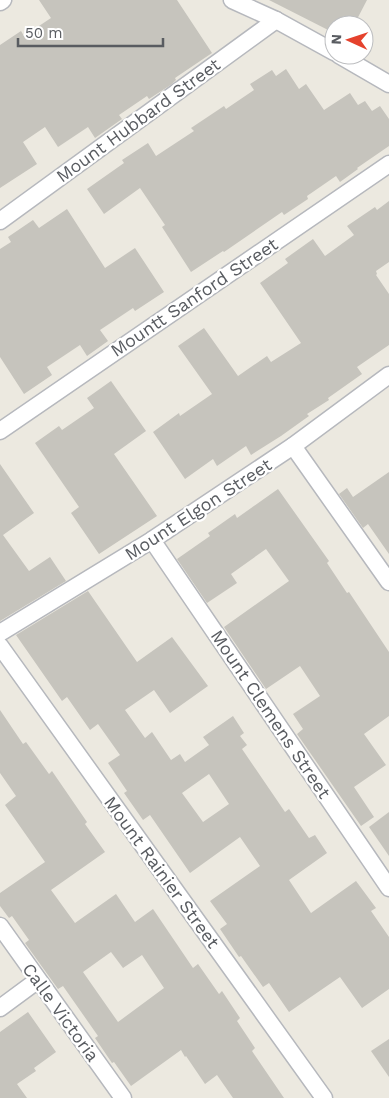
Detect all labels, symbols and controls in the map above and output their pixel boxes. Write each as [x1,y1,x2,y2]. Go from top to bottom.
scale bar [18,15,162,47]
north arrow [324,15,374,65]
text: 50 m [25,24,62,42]
text: N [328,34,344,45]
street label: Mount Hubbard Street [52,53,224,187]
street label: Mountt Sanford Street [106,233,282,361]
street label: Mount Elgon Street [121,453,276,564]
street label: Mount Clemens Street [207,626,335,803]
street label: Mount Rainier Street [100,792,224,952]
street label: Calle Victoria [18,959,104,1065]

